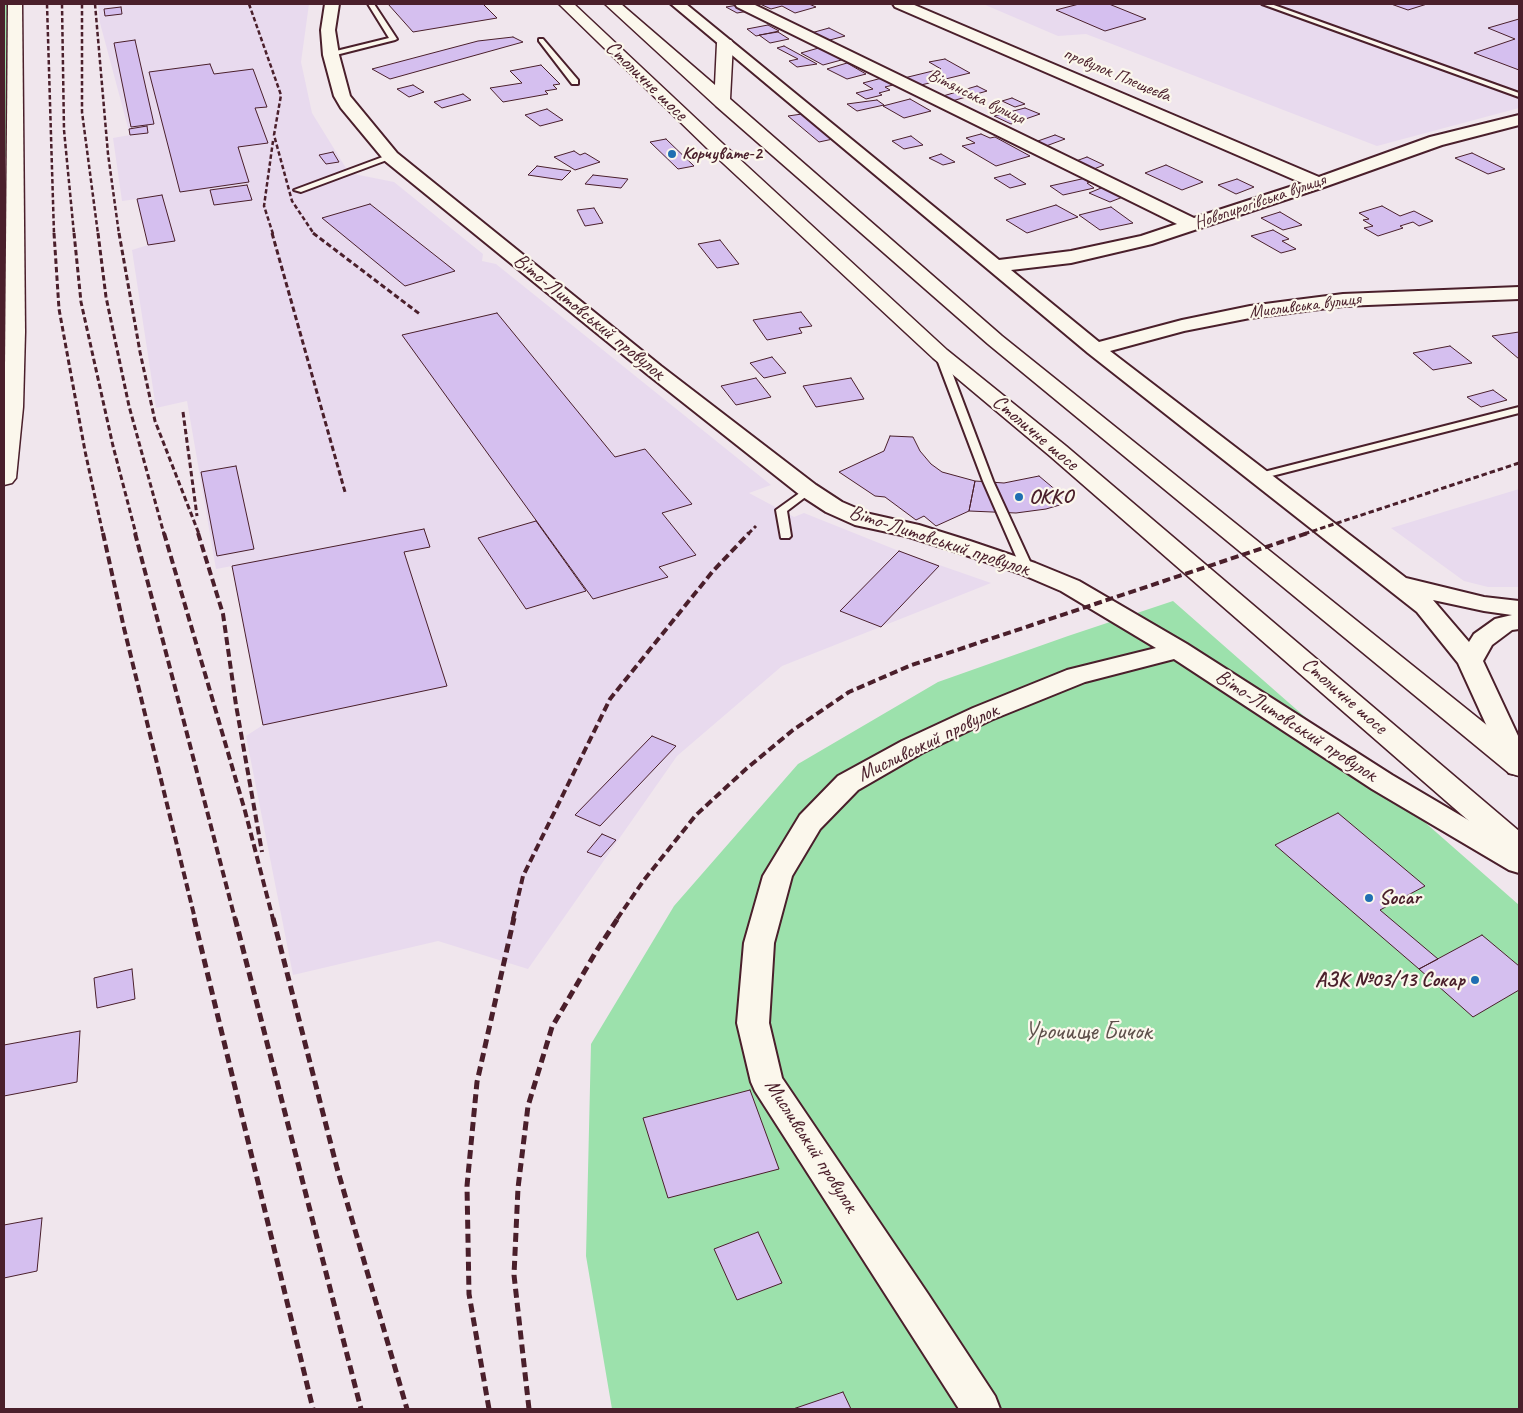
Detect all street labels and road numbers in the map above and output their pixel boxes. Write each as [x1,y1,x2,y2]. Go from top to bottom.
street label: Столичне шосе [599,35,693,127]
street label: провулок Плещеєва [1060,43,1174,107]
street label: Вітянська вулиця [924,64,1028,130]
street label: Новопирогівська вулиця [1191,169,1329,235]
street label: Віто-Литовський провулок [508,248,670,386]
street label: Мисливська вулиця [1248,288,1362,324]
street label: Столичне шосе [987,390,1083,476]
street label: Віто-Литовський провулок [846,500,1032,582]
street label: Столичне шосе [1296,652,1392,740]
street label: Віто-Литовський провулок [1210,664,1382,788]
street label: Мисливський провулок [853,698,1003,788]
street label: Мисливський провулок [759,1075,863,1217]

